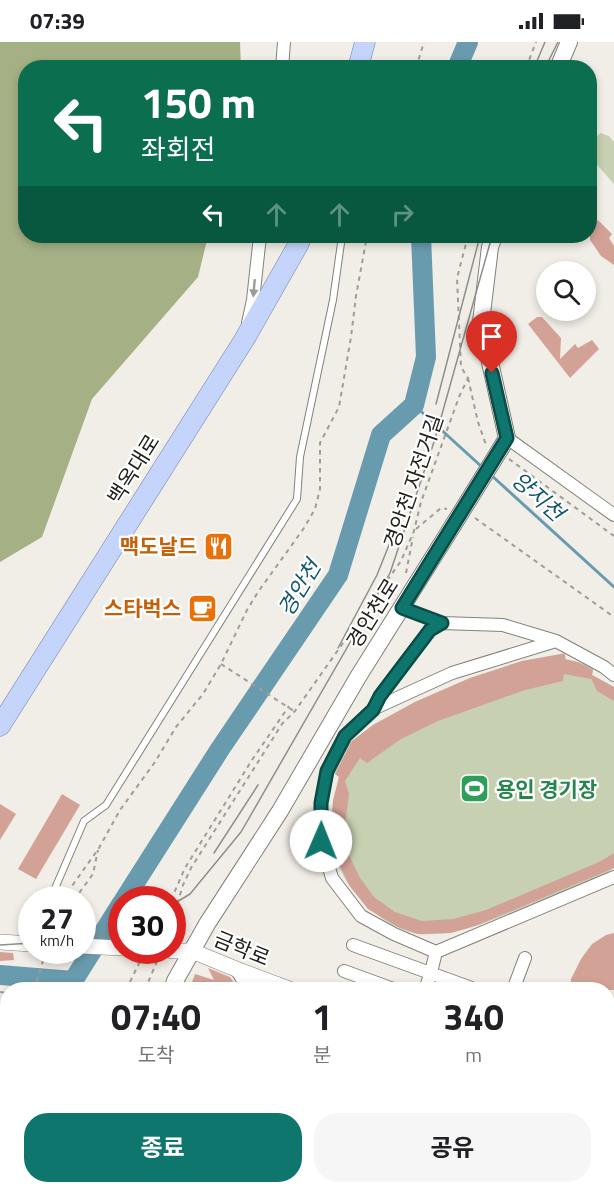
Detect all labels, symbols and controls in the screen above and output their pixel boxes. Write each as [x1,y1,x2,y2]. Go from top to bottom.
text: 07:39 [30,4,85,38]
text: 150 m [141,70,256,134]
icon: left [42,84,120,162]
text: 좌회전 [141,128,216,169]
icon: left [197,198,230,231]
icon: ahead [260,198,293,231]
icon: ahead [323,198,356,231]
icon: right [386,198,419,231]
map controls [536,261,596,321]
button: search [536,261,596,321]
one-way arrow [249,278,259,297]
pin [466,311,517,373]
icon: arrive [475,320,508,353]
street label: 경안천 자전거길 [375,410,451,552]
street label: 백옥대로 [99,428,167,510]
water label: 양지천 [504,463,574,531]
place label: 맥도날드 [120,530,197,562]
restaurant icon: 맥도날드 [202,530,234,562]
water label: 경안천 [269,551,331,623]
street label: 경안천로 [338,572,406,654]
place label: 스타벅스 [104,592,181,624]
cafe icon: 스타벅스 [186,592,218,624]
sports icon: 용인 경기장 [459,773,491,805]
place label: 용인 경기장 [496,773,597,805]
position arrow [289,809,353,873]
speed limit sign: 30 [108,886,186,964]
text: 27 [40,895,74,941]
street label: 금학로 [209,922,275,974]
text: km/h [40,929,74,952]
text: 07:40 [111,989,201,1044]
text: 1 [312,989,332,1044]
text: 340 [443,989,504,1044]
text: 도착 [138,1039,174,1070]
text: 분 [313,1039,331,1070]
text: m [465,1039,482,1070]
button: 종료 [24,1113,302,1182]
button: 공유 [314,1113,591,1182]

